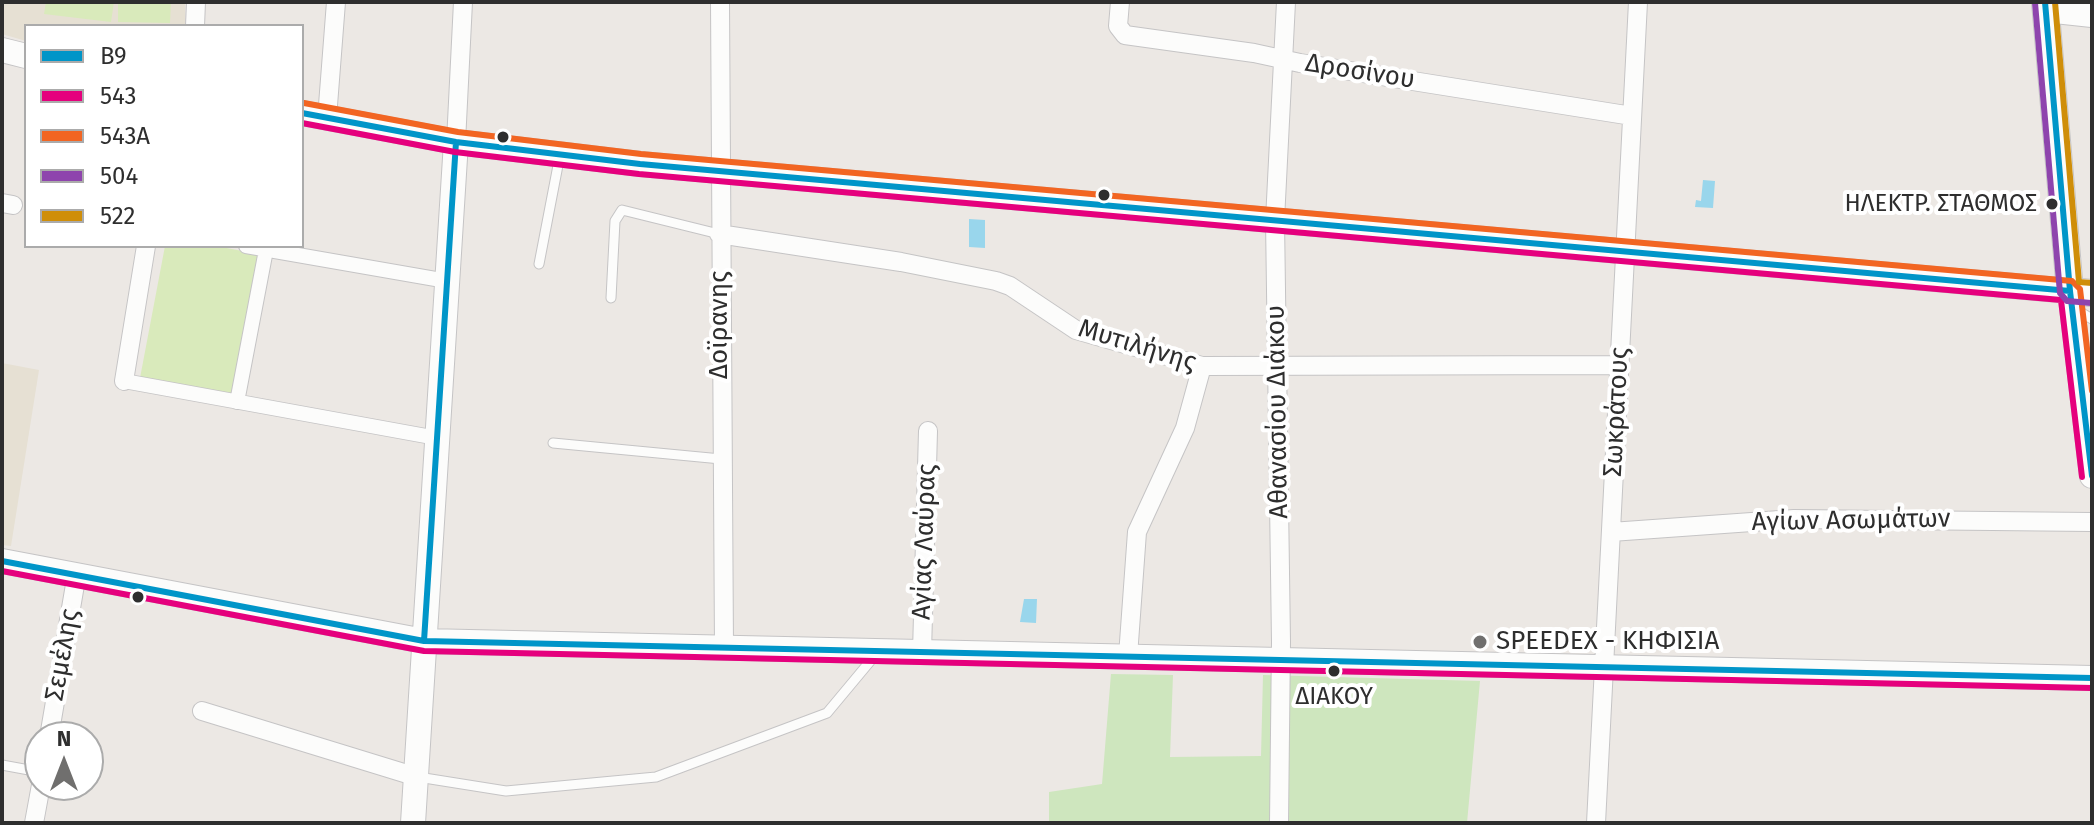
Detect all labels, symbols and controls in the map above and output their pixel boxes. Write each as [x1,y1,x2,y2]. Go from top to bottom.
legend [24,24,304,248]
text: Β9 [100,42,127,70]
street label: Δροσίνου [1303,48,1417,96]
text: 543 [100,82,136,110]
text: 543A [100,122,150,150]
unlabelled marker [495,129,511,145]
text: 504 [100,162,138,190]
unlabelled marker [1096,187,1112,203]
place label: ΗΛΕΚΤΡ. ΣΤΑΘΜΟΣ [1844,190,2037,218]
marker: ΗΛΕΚΤΡ. ΣΤΑΘΜΟΣ [2044,196,2060,212]
text: 522 [100,202,136,230]
street label: Δοϊρανης [704,271,736,379]
street label: Αθανασίου Διάκου [1261,305,1295,519]
street label: Μυτιλήνης [1074,313,1200,379]
street label: Σωκράτους [1598,346,1636,478]
street label: Αγίας Λαύρας [907,463,943,621]
street label: Αγίων Ασωμάτων [1751,504,1951,538]
unlabelled marker [130,589,146,605]
street label: Σεμέλης [40,607,86,703]
place label: SPEEDEX - ΚΗΦΙΣΙΑ [1496,626,1719,658]
marker: SPEEDEX - ΚΗΦΙΣΙΑ [1471,633,1489,651]
marker: ΔΙΑΚΟΥ [1326,663,1342,679]
place label: ΔΙΑΚΟΥ [1295,683,1373,711]
north arrow [24,721,104,801]
text: N [57,725,71,752]

